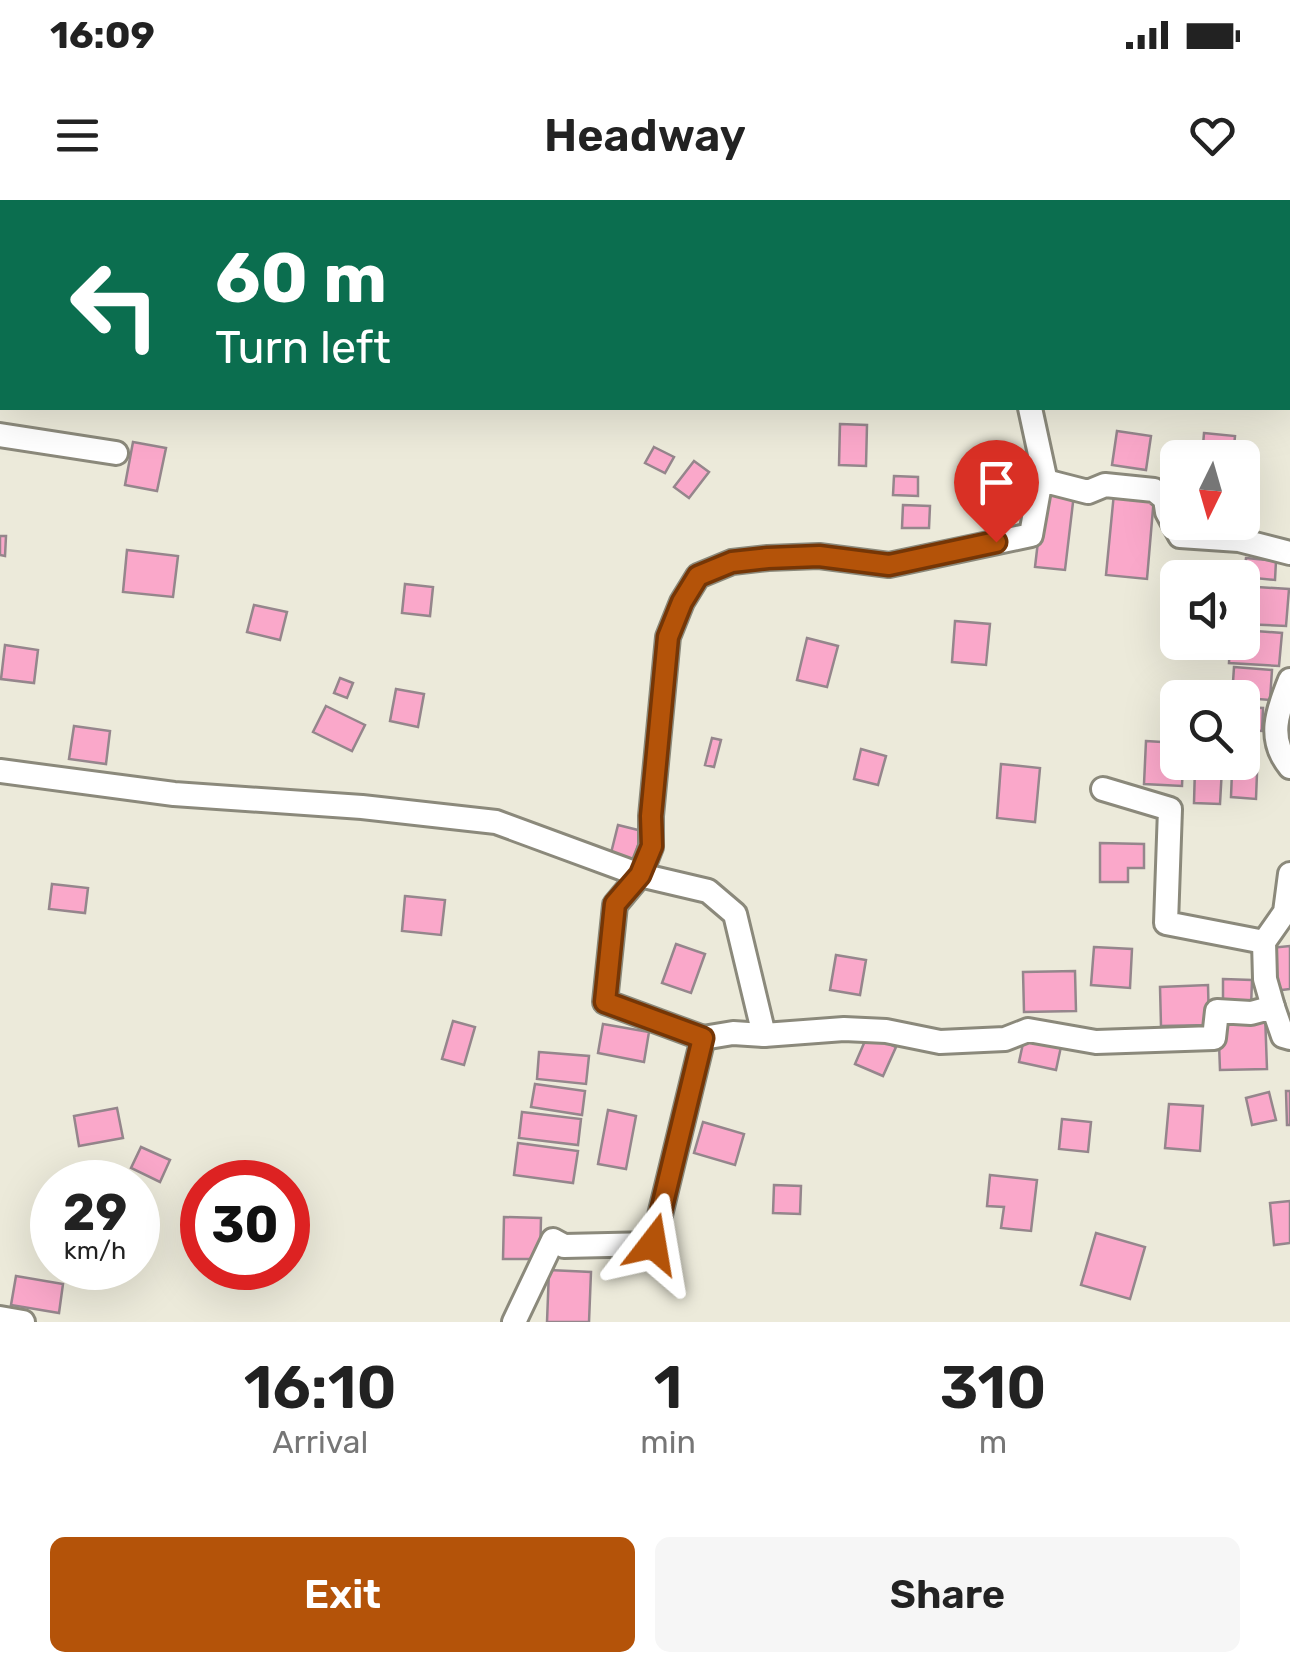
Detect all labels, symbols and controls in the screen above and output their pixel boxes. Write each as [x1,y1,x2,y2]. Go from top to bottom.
text: 16:09 [50,12,155,58]
icon: menu [50,108,105,163]
icon: heart [1185,108,1240,163]
text: Headway [544,109,746,162]
text: 60 m [215,237,387,320]
icon: left [50,240,180,370]
text: Turn left [215,321,391,374]
pin [954,440,1039,543]
north arrow [1160,440,1260,540]
map controls [1160,440,1260,780]
icon: arrive [969,455,1024,510]
button: sound [1160,560,1260,660]
button: search [1160,680,1260,780]
speed limit sign: 30 [180,1160,310,1290]
text: 29 [63,1183,127,1243]
position arrow [601,1192,705,1296]
text: km/h [64,1236,126,1265]
text: 16:10 [244,1352,397,1423]
text: 1 [654,1352,683,1423]
text: 310 [940,1352,1046,1423]
text: Arrival [272,1423,368,1461]
text: min [640,1423,696,1461]
text: m [979,1423,1007,1461]
button: Exit [50,1537,635,1652]
button: Share [655,1537,1240,1652]

